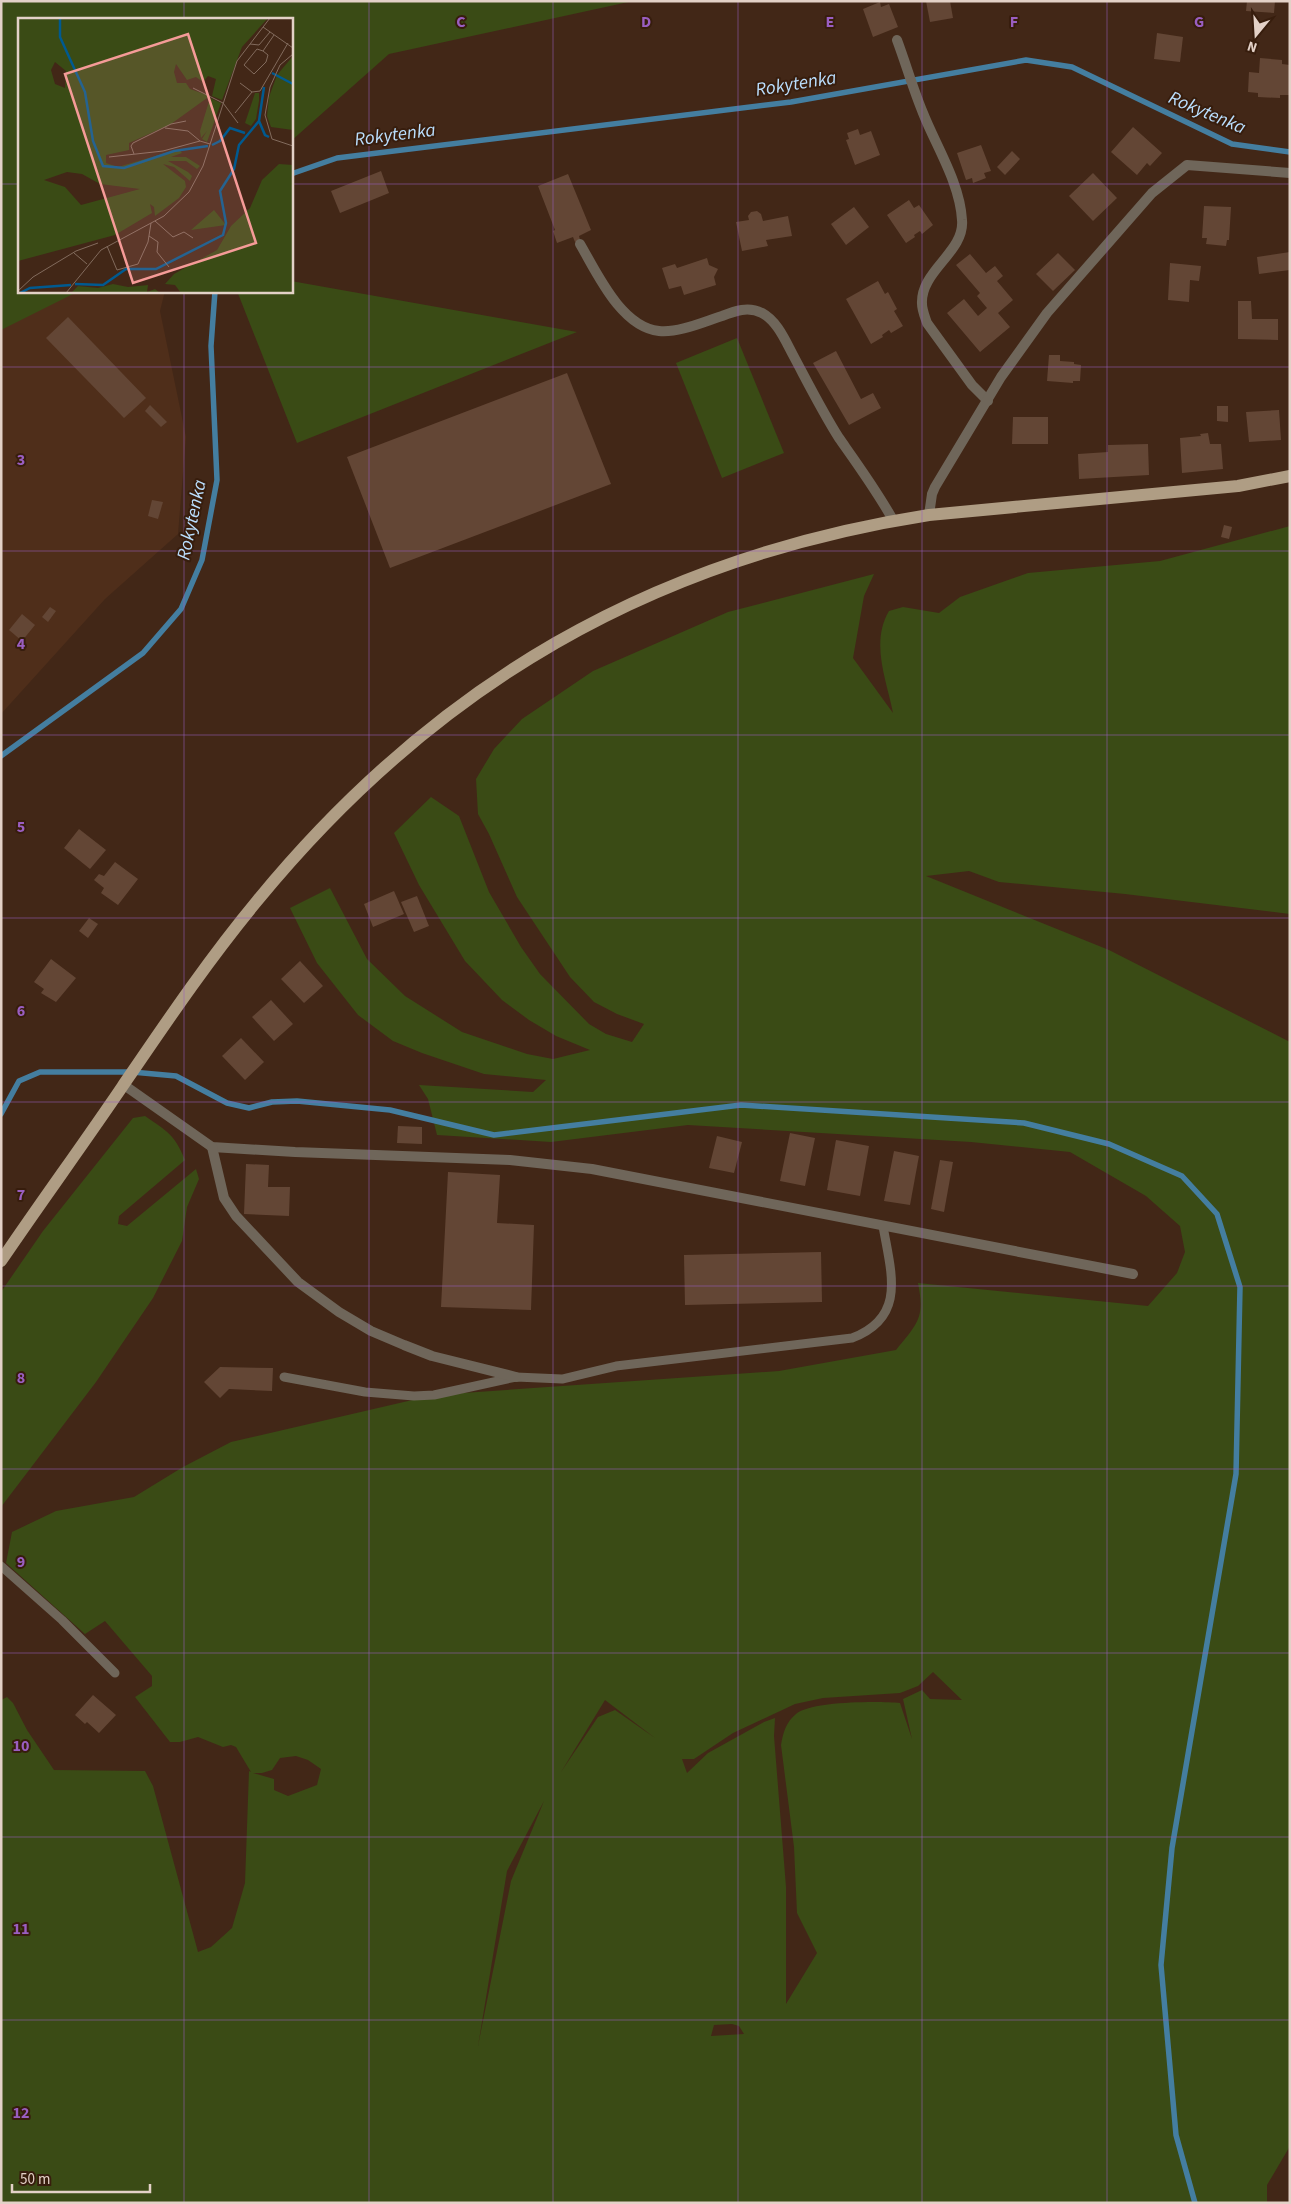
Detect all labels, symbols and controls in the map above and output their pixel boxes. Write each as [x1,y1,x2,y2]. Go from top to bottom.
north arrow [1231,10,1281,60]
text: C [456,11,466,33]
text: D [641,11,651,33]
text: E [826,11,834,33]
text: F [1010,11,1018,33]
text: G [1194,11,1204,33]
inset map [18,18,292,292]
text: N [1245,35,1260,57]
water label: Rokytenka [754,64,838,104]
water label: Rokytenka [1164,85,1250,141]
water label: Rokytenka [353,117,437,153]
text: 3 [17,449,25,471]
water label: Rokytenka [170,477,214,563]
text: 4 [17,633,26,655]
text: 5 [17,816,25,838]
text: 6 [17,1000,25,1022]
text: 7 [17,1184,25,1206]
text: 8 [17,1367,25,1389]
text: 9 [17,1551,25,1573]
text: 10 [13,1735,29,1757]
text: 11 [13,1918,29,1940]
text: 12 [13,2102,29,2124]
scale bar [12,2162,150,2194]
text: 50 m [20,2169,50,2190]

